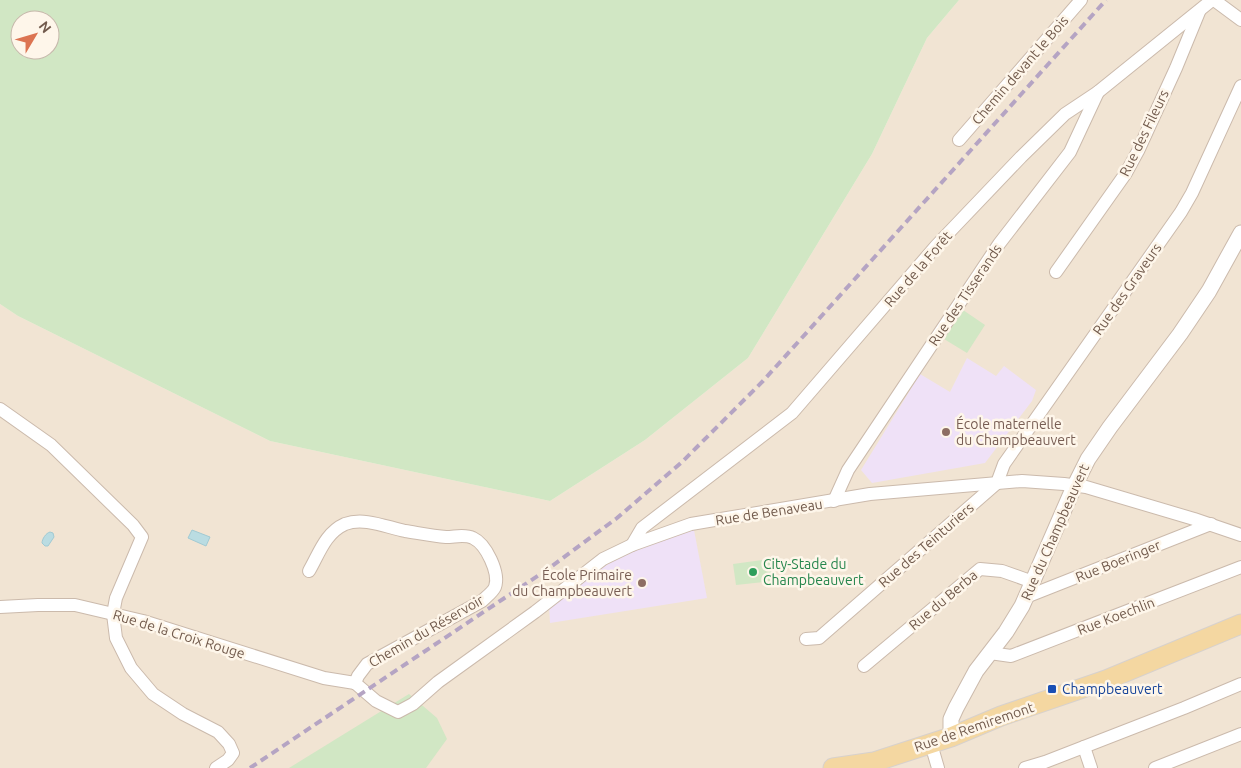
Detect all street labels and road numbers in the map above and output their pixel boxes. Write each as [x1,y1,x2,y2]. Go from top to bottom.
street label: Chemin devant le Bois [968,12,1072,128]
street label: Rue des Fileurs [1116,87,1172,179]
street label: Rue de la Forêt [881,228,956,310]
street label: Rue des Graveurs [1089,240,1165,338]
street label: Rue des Tisserands [925,241,1005,349]
street label: Rue du Champbeauvert [1018,461,1093,603]
street label: Rue de Benaveau [714,496,824,528]
street label: Rue des Teinturiers [875,499,977,591]
street label: Rue Boeringer [1073,536,1163,585]
street label: Rue du Berba [906,567,980,633]
street label: Chemin du Réservoir [366,591,487,670]
street label: Rue Koechlin [1075,594,1157,638]
street label: Rue de la Croix Rouge [111,606,247,662]
street label: Rue de Remiremont [912,699,1036,755]

